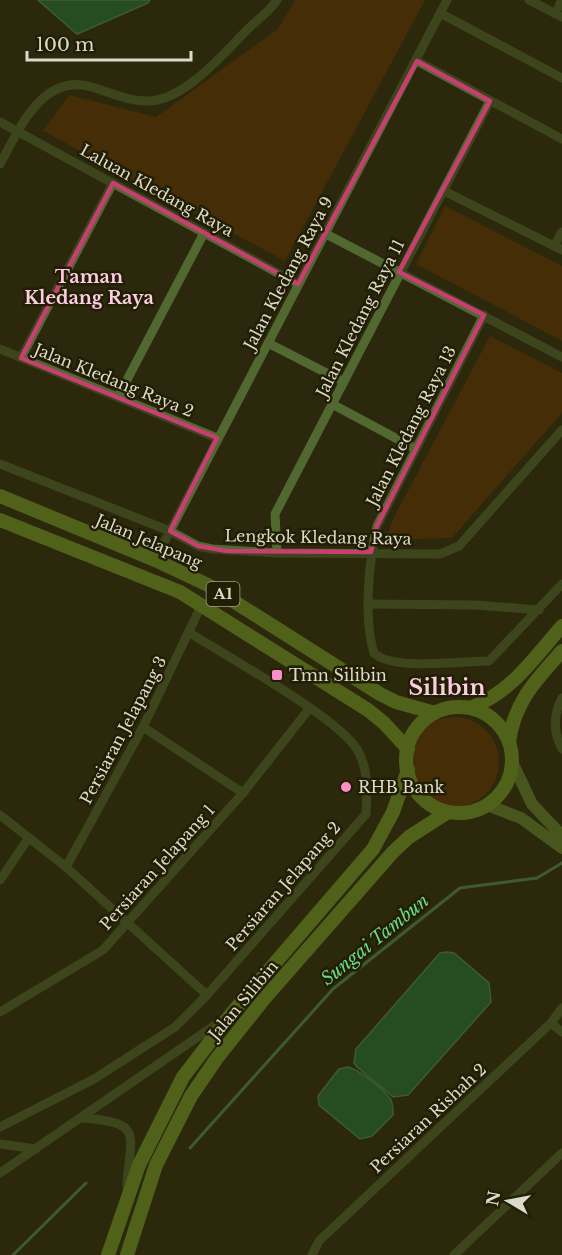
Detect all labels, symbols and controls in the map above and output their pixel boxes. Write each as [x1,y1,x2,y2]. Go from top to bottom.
scale bar [27,24,190,62]
text: 100 m [36,34,94,56]
street label: Laluan Kledang Raya [77,139,237,241]
street label: Jalan Kledang Raya 9 [238,193,337,355]
street label: Jalan Kledang Raya 11 [311,236,409,402]
district label: Taman Kledang Raya [24,266,154,309]
street label: Jalan Kledang Raya 2 [30,338,197,421]
street label: Jalan Kledang Raya 13 [361,342,460,511]
street label: Jalan Jelapang [91,509,206,573]
street label: Lengkok Kledang Raya [224,525,412,549]
road number: A1 [206,582,240,606]
street label: Persiaran Jelapang 3 [75,653,171,807]
place label: Tmn Silibin [289,665,387,685]
marker: Tmn Silibin [270,668,284,682]
district label: Silibin [408,674,486,701]
place label: RHB Bank [358,777,444,797]
marker: RHB Bank [339,780,353,794]
street label: Persiaran Jelapang 1 [95,800,219,934]
street label: Persiaran Jelapang 2 [221,817,345,955]
water label: Sungai Tambun [317,890,433,990]
street label: Jalan Silibin [203,956,282,1045]
street label: Persiaran Rishah 2 [366,1059,490,1177]
north arrow [478,1171,538,1231]
text: N [482,1189,504,1208]

